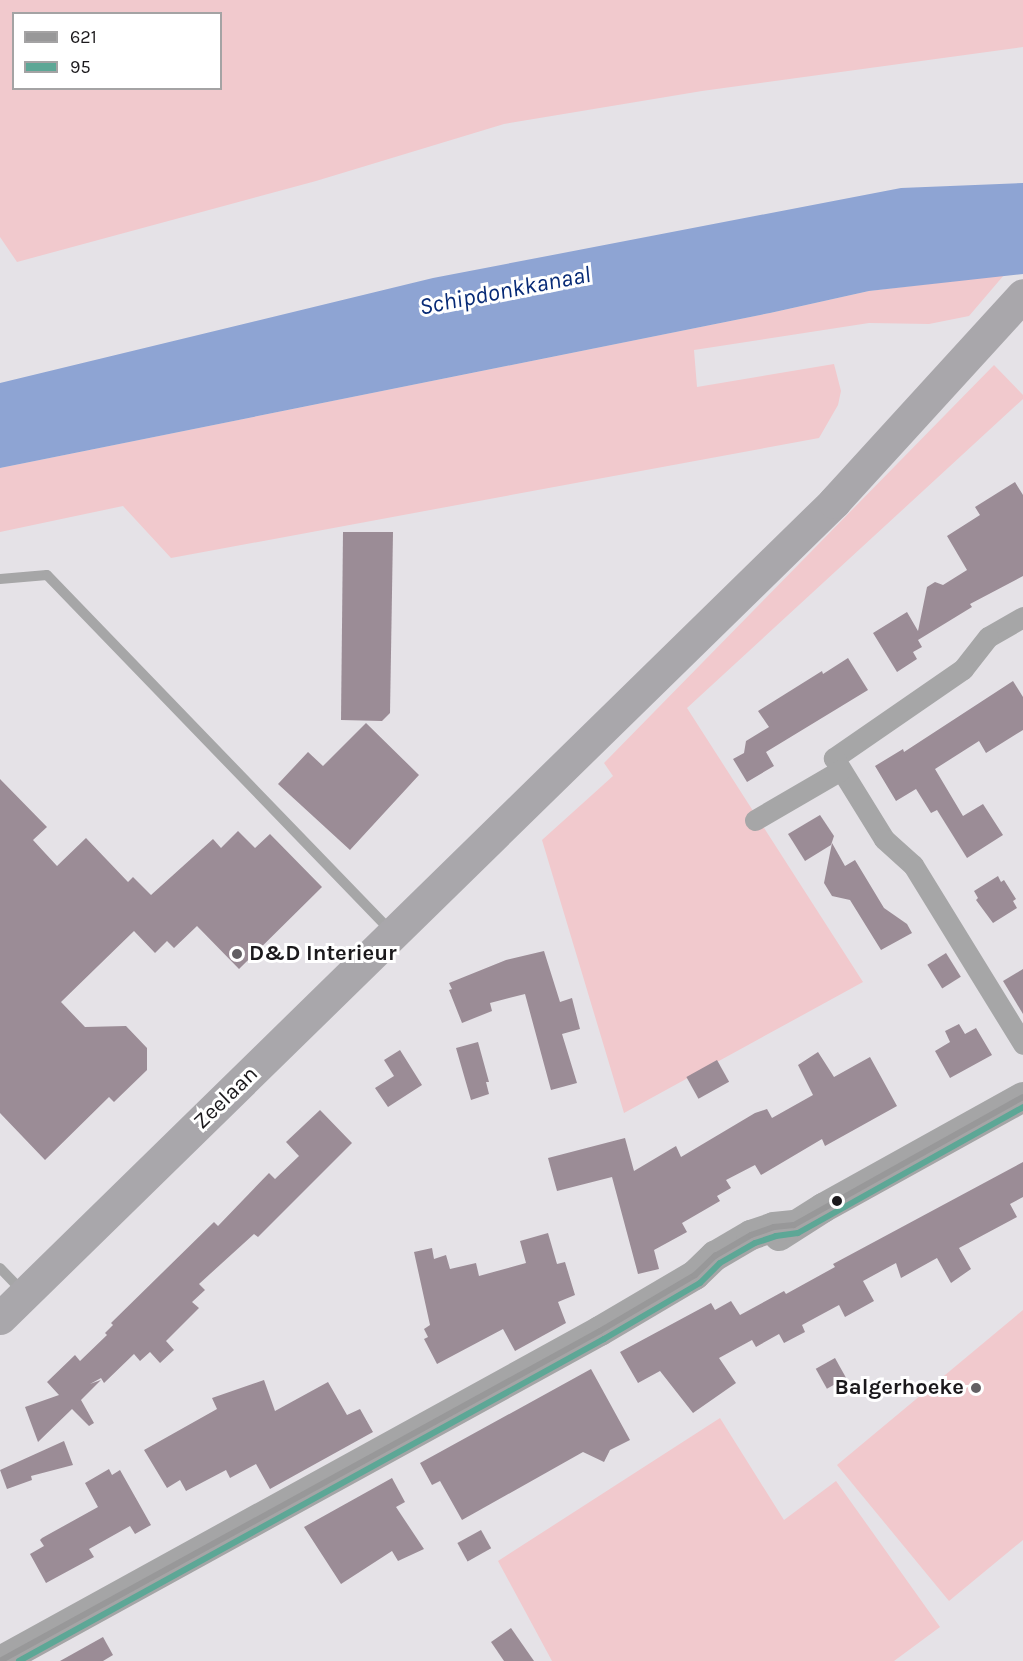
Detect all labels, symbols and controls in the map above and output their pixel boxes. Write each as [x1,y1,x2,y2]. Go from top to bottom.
legend [12,12,222,90]
text: 621 [70,26,97,48]
text: 95 [70,56,91,78]
water label: Schipdonkkanaal [417,260,593,322]
place label: D&D Interieur [249,941,397,967]
marker: D&D Interieur [230,947,244,961]
street label: Zeelaan [188,1061,264,1135]
unlabelled marker [831,1195,843,1207]
place label: Balgerhoeke [835,1375,964,1401]
marker: Balgerhoeke [969,1381,983,1395]

